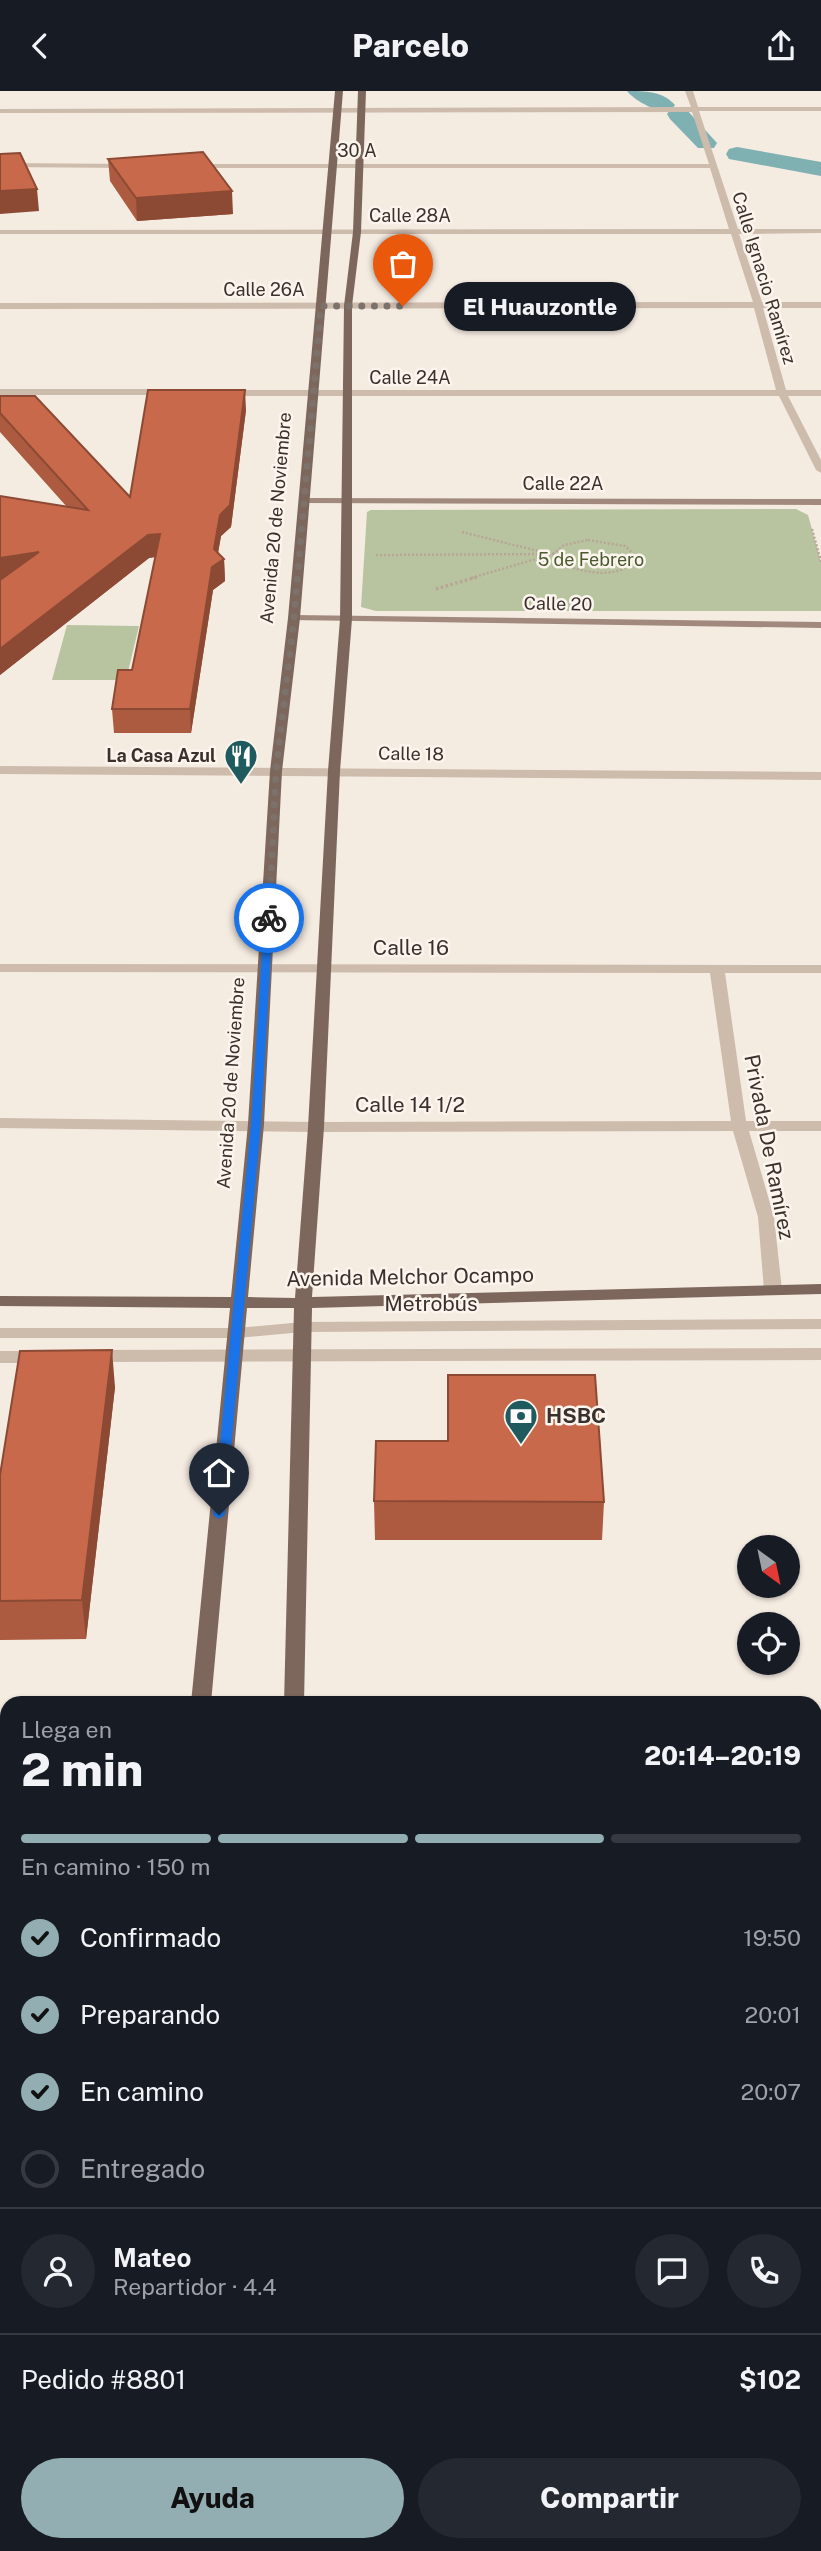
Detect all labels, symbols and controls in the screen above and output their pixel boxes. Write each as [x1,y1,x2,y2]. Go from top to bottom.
icon: back [21,27,59,65]
text: Parcelo [352,27,469,64]
icon: share [762,27,800,65]
street label: 30 A [337,140,377,161]
street label: Calle Ignacio Ramírez [728,189,801,367]
street label: Calle 28A [369,205,451,226]
pin [373,234,433,306]
icon: bag [384,245,422,283]
street label: Calle 26A [223,279,305,300]
callout: El Huauzontle [445,281,638,331]
text: El Huauzontle [463,293,617,320]
street label: Calle 24A [369,367,451,388]
street label: Avenida 20 de Noviembre [256,411,295,625]
street label: Calle 22A [522,473,604,494]
park label: 5 de Febrero [538,549,644,570]
street label: Calle 20 [524,592,592,615]
restaurant icon: La Casa Azul [222,737,260,786]
street label: Calle 18 [378,742,444,765]
place label: La Casa Azul [106,745,216,766]
courier [234,883,304,953]
icon: bike [250,899,288,937]
street label: Calle 16 [373,935,449,960]
street label: Avenida 20 de Noviembre [213,976,248,1190]
street label: Privada De Ramírez [739,1052,800,1242]
street label: Calle 14 1/2 [355,1092,465,1117]
street label: Avenida Melchor Ocampo [286,1262,534,1291]
street label: Metrobús [384,1291,478,1316]
bank icon: HSBC [502,1397,540,1446]
place label: HSBC [546,1403,606,1428]
pin [189,1443,249,1515]
icon: home [200,1454,238,1492]
north arrow [737,1535,800,1598]
map controls [737,1535,800,1675]
button: locate [737,1612,800,1675]
text: Llega en [21,1716,112,1743]
text: 20:14–20:19 [644,1740,801,1771]
text: 2 min [21,1742,143,1796]
text: En camino · 150 m [21,1853,210,1880]
icon: check [21,1919,59,1957]
text: Confirmado [80,1922,221,1953]
text: 19:50 [743,1924,801,1951]
icon: check [21,1996,59,2034]
text: Preparando [80,1999,220,2030]
text: 20:01 [745,2001,801,2028]
icon: check [21,2073,59,2111]
text: En camino [80,2076,204,2107]
text: 20:07 [741,2078,801,2105]
text: Entregado [80,2153,205,2184]
button: person [21,2234,95,2308]
button: chat [635,2234,709,2308]
button: phone [727,2234,801,2308]
text: Mateo [113,2242,191,2273]
text: Repartidor · 4.4 [113,2273,277,2300]
text: Pedido #8801 [21,2364,186,2395]
text: $102 [739,2364,801,2395]
button: Ayuda [21,2458,404,2538]
button: Compartir [418,2458,801,2538]

